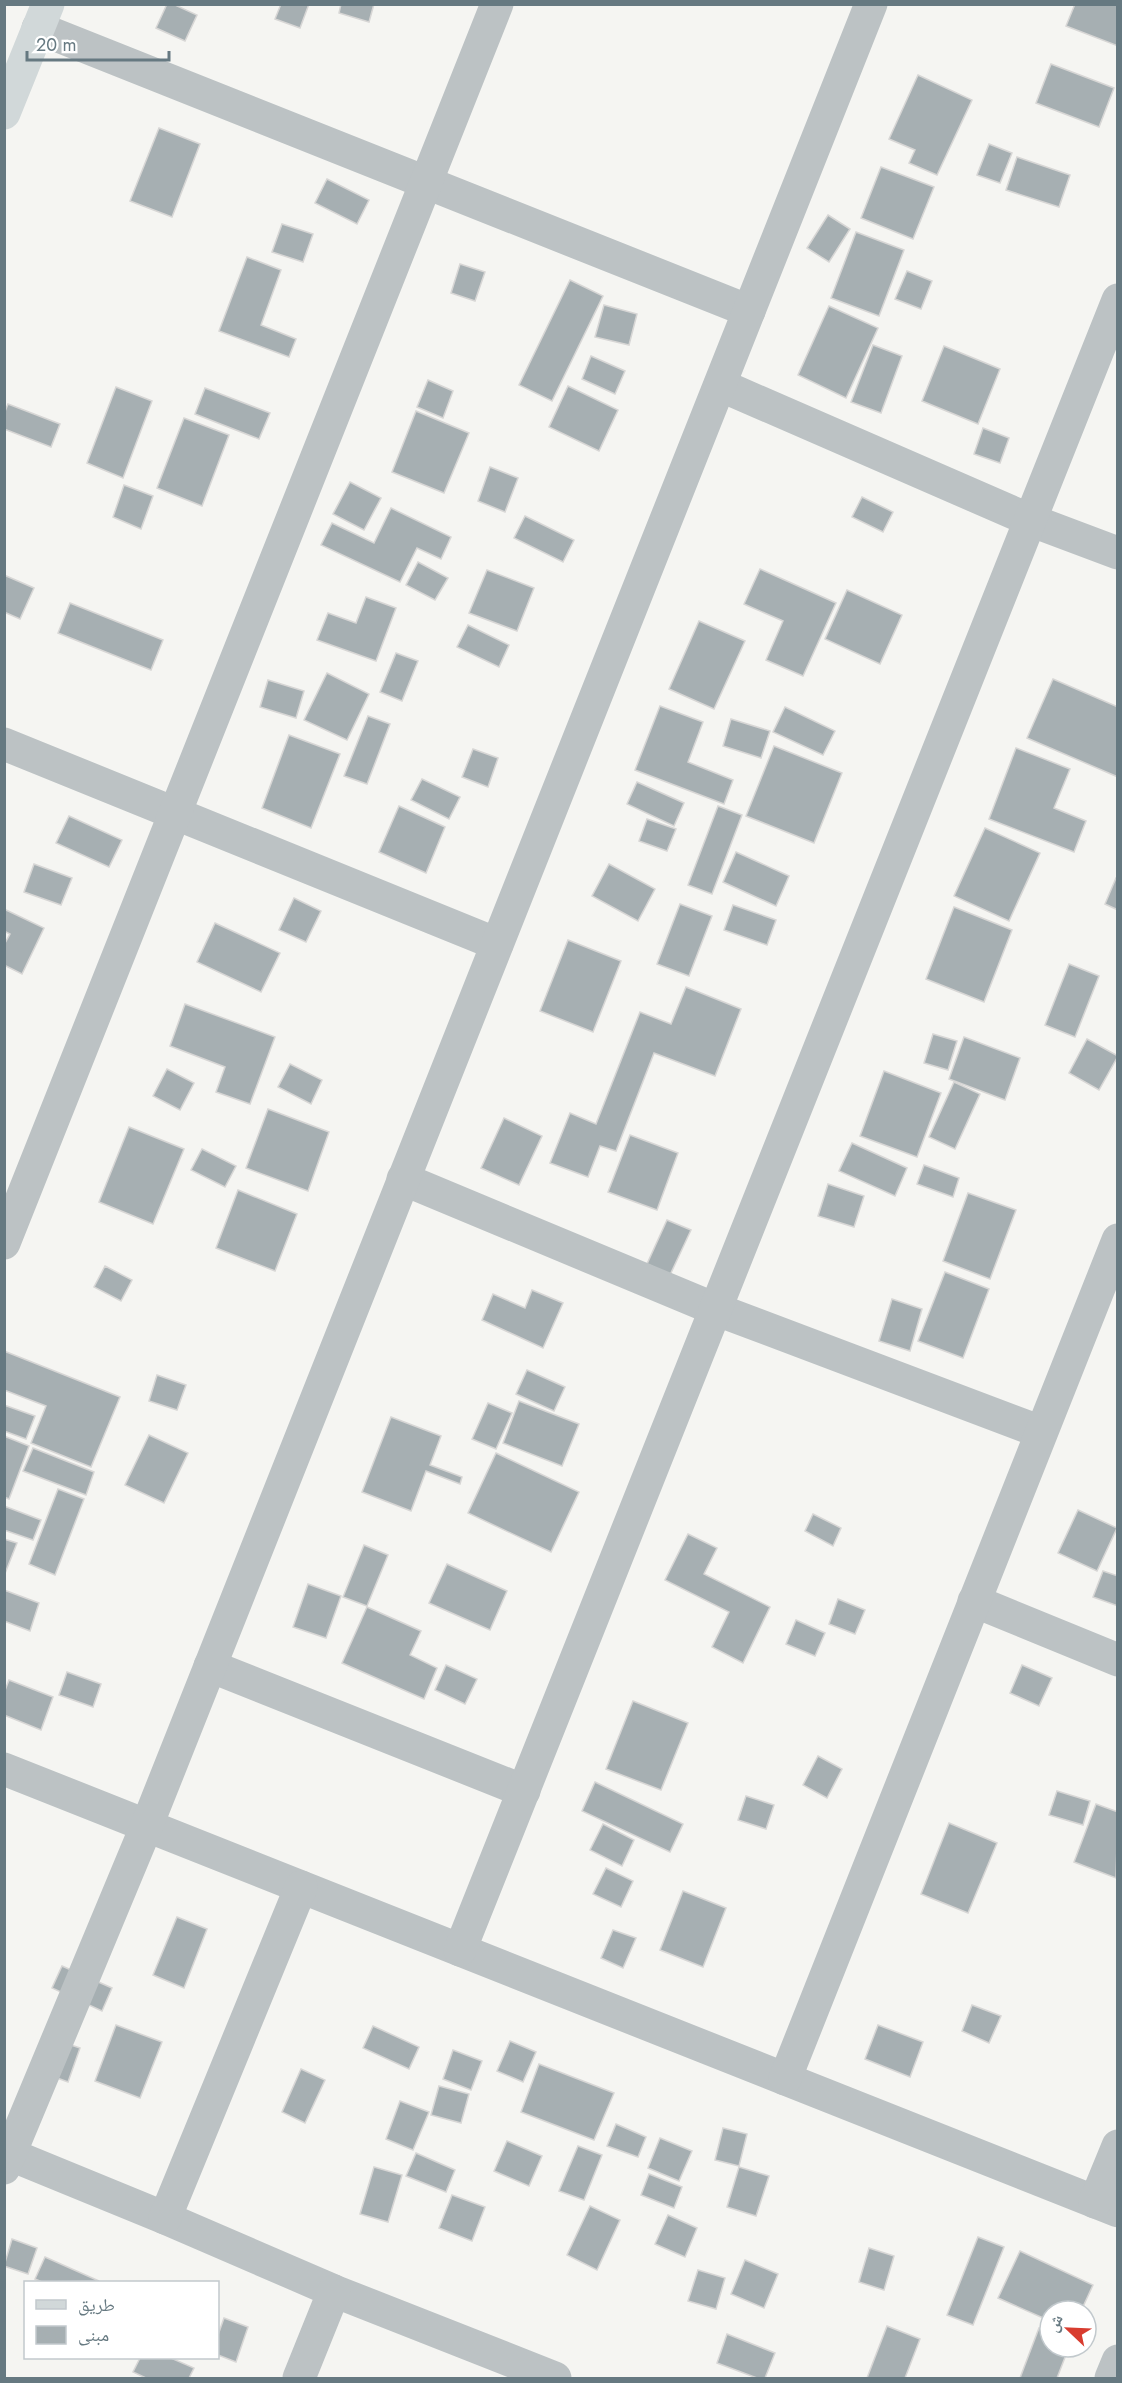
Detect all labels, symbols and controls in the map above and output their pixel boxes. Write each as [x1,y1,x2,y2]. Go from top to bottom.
scale bar [27,24,170,62]
text: 20 m [36,32,76,58]
legend [24,2281,219,2359]
text: طريق [78,2292,115,2318]
north arrow [1038,2299,1098,2359]
text: ش [1041,2311,1069,2336]
text: مبنى [78,2322,109,2348]

